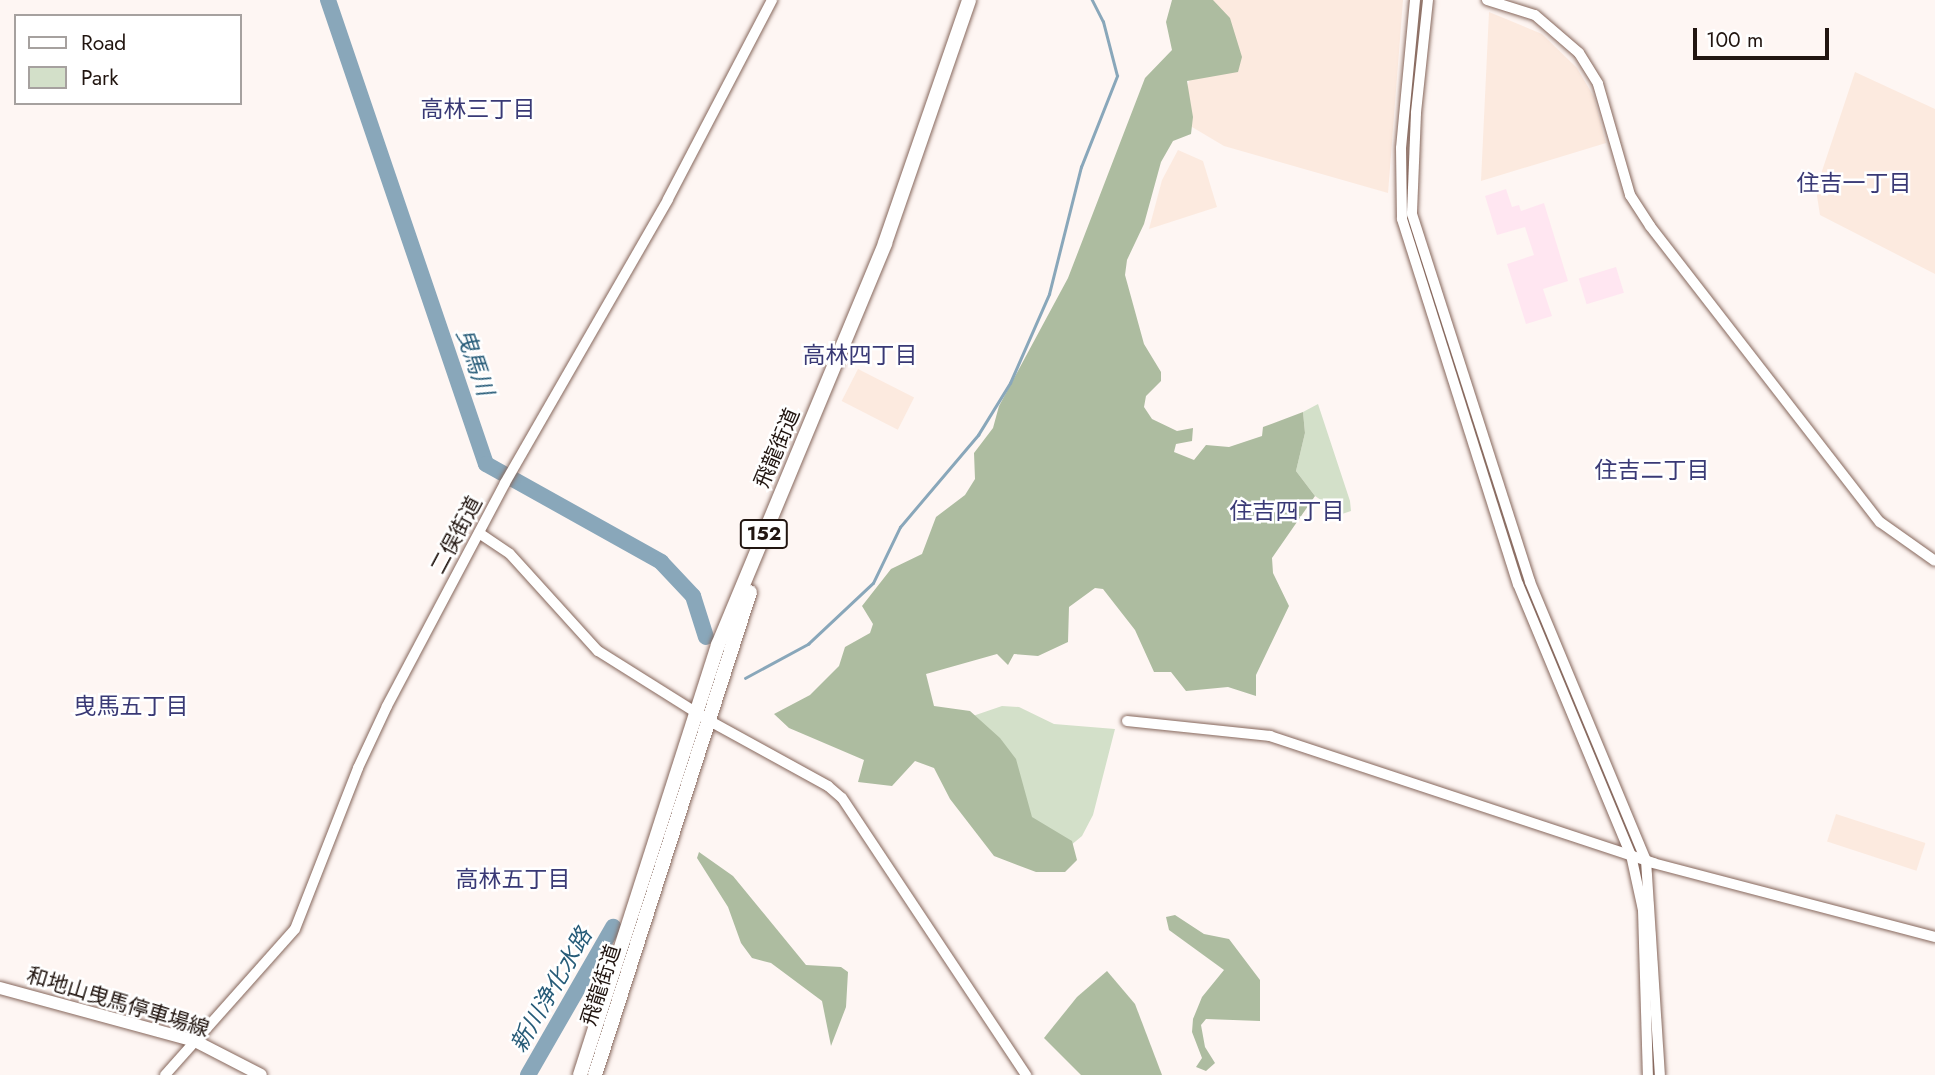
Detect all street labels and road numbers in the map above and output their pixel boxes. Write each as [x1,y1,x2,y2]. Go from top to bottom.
street label: 飛龍街道 [749,404,805,492]
street label: 二俣街道 [425,492,487,578]
road number: 152 [740,519,788,550]
street label: 飛龍街道 [576,941,626,1029]
street label: 和地山曳馬停車場線 [24,962,212,1042]

